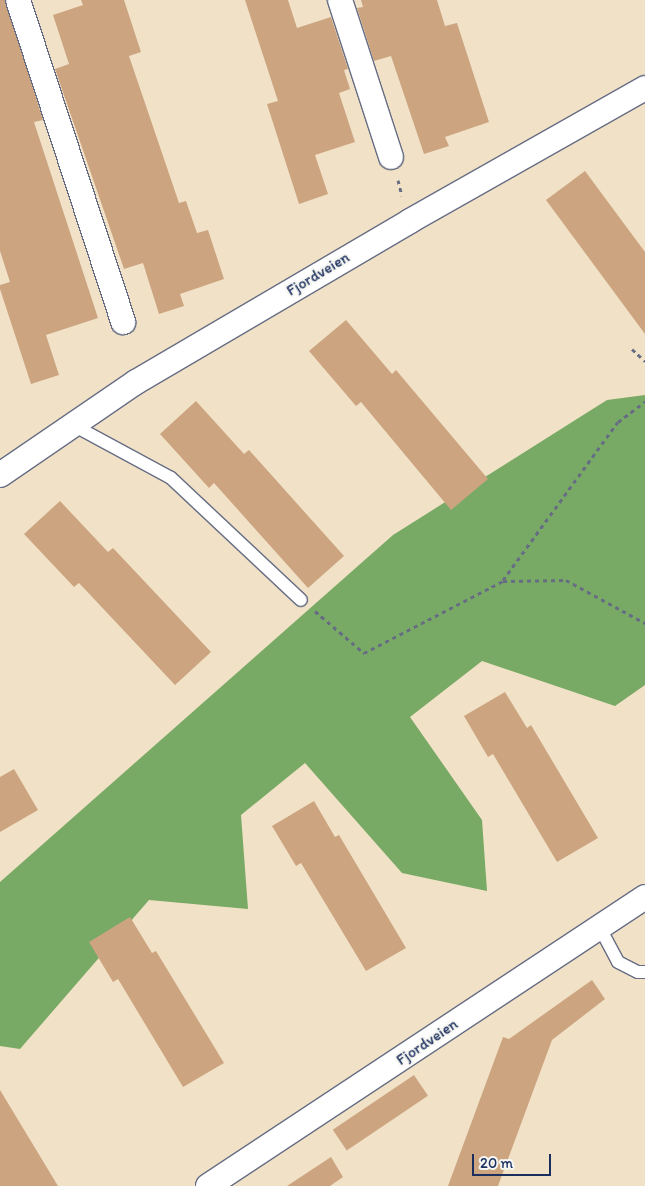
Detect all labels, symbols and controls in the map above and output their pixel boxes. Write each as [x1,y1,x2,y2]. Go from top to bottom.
street label: Fjordveien [283,248,353,300]
street label: Fjordveien [392,1014,462,1070]
scale bar [475,1144,554,1176]
text: 20 m [480,1154,513,1172]

